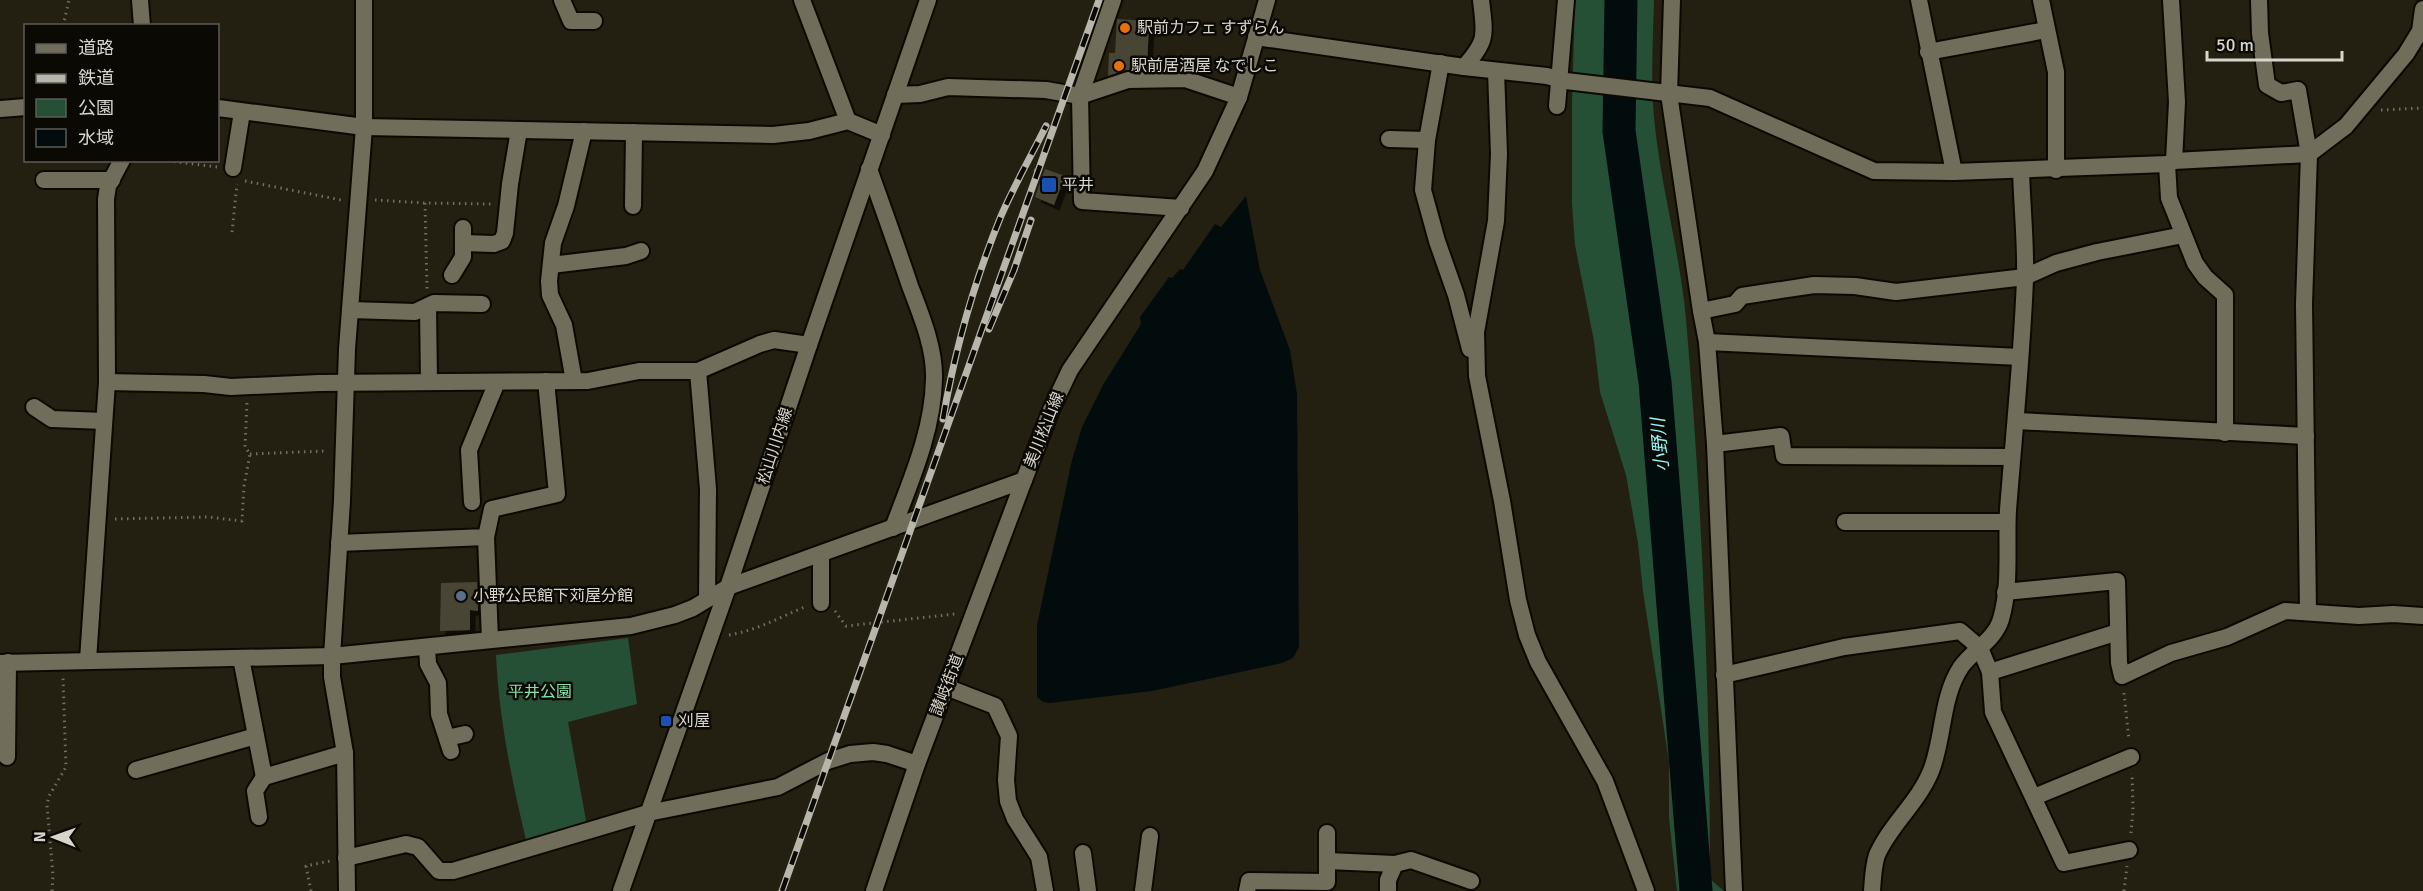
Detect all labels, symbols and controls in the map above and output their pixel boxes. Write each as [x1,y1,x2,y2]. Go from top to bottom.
place label: 駅前カフェ すずらん [1137,18,1285,38]
marker: 駅前カフェ すずらん [1118,21,1132,35]
legend [24,24,219,162]
scale bar [2207,24,2342,62]
text: 50 m [2216,34,2254,56]
text: 道路 [78,37,114,59]
place label: 駅前居酒屋 なでしこ [1131,56,1279,76]
marker: 駅前居酒屋 なでしこ [1112,59,1126,73]
text: 鉄道 [78,67,114,89]
text: 公園 [78,97,114,119]
text: 水域 [78,127,114,149]
place label: 平井 [1062,175,1094,195]
marker: 平井 [1040,176,1058,194]
street label: 美川松山線 [1020,389,1068,471]
street label: 松山川内線 [753,405,797,487]
water label: 小野川 [1647,415,1673,473]
place label: 小野公民館下苅屋分館 [473,586,633,606]
marker: 小野公民館下苅屋分館 [454,589,468,603]
street label: 讃岐街道 [926,652,968,718]
park label: 平井公園 [508,682,572,702]
place label: 刈屋 [678,711,710,731]
marker: 刈屋 [659,714,673,728]
north arrow [24,807,84,867]
text: N [30,831,50,842]

